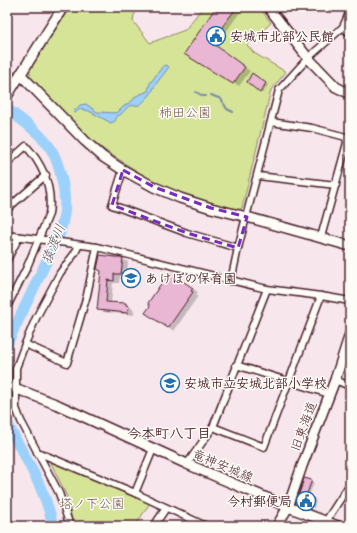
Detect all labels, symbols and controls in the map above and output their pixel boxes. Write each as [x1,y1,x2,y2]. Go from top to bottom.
public building icon: 安城市北部公民館 [205,25,227,47]
place label: 安城市北部公民館 [230,28,334,47]
park label: 柿田公園 [159,104,211,123]
water label: 猿渡川 [37,221,72,268]
school or university icon: あけぼの保育園 [120,267,142,289]
place label: あけぼの保育園 [145,270,236,289]
school or university icon: 安城市立安城北部小学校 [159,372,181,394]
place label: 安城市立安城北部小学校 [184,375,327,394]
street label: 旧東海道 [287,399,322,454]
district label: 今本町八丁目 [127,424,211,445]
street label: 竜神安城線 [189,445,257,488]
public building icon: 今村郵便局 [295,490,317,512]
place label: 今村郵便局 [227,493,292,512]
park label: 塔ノ下公園 [59,495,125,514]

